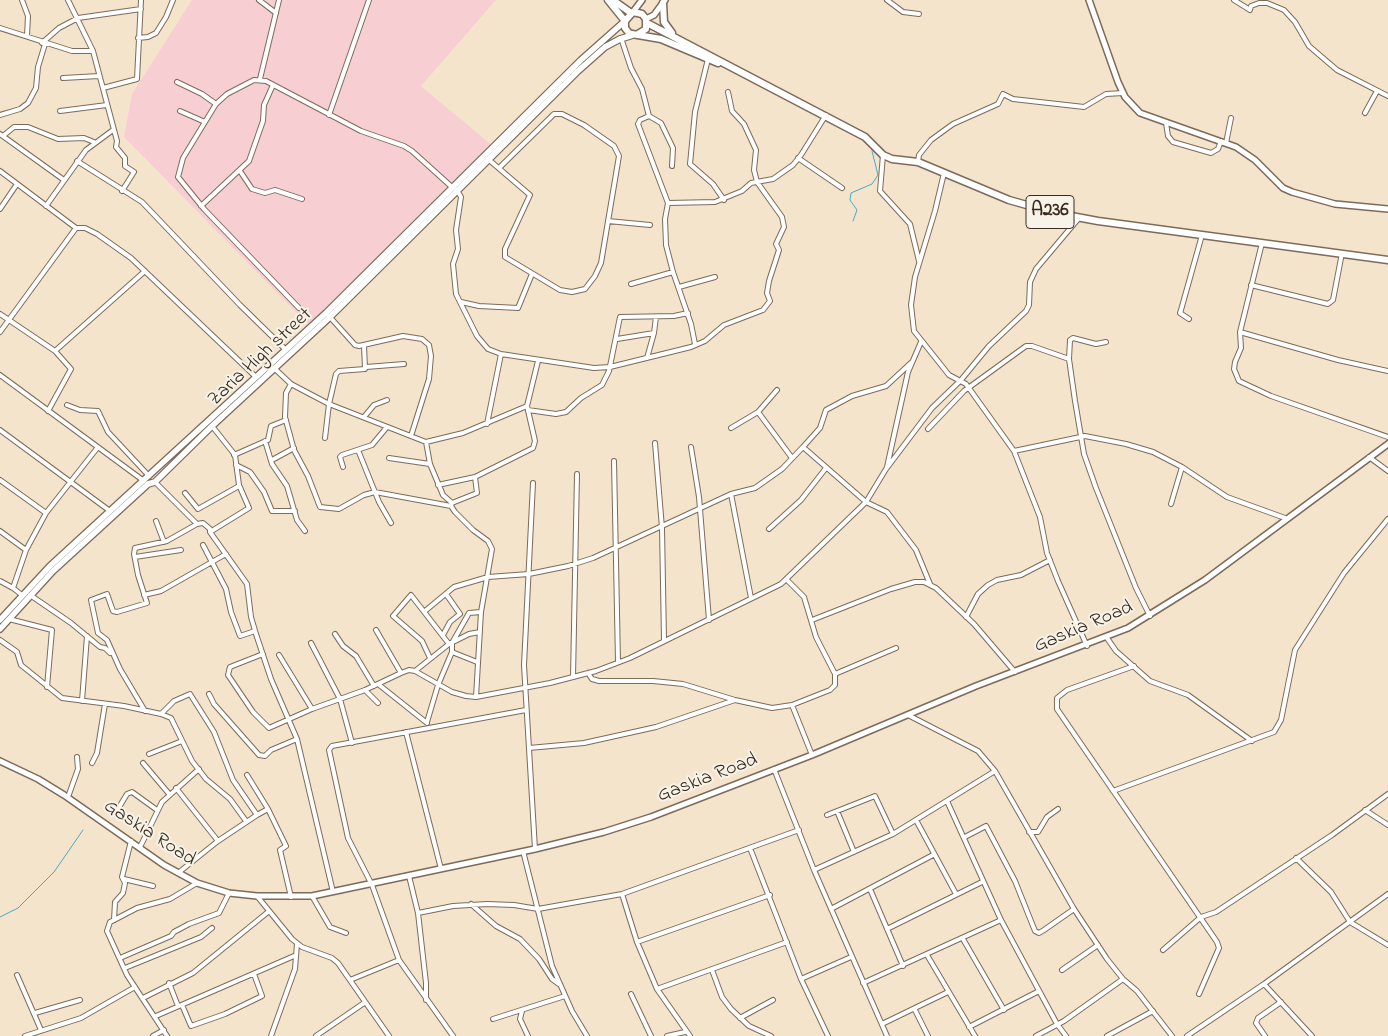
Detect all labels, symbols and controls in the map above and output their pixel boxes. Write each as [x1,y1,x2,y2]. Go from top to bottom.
road number: A236 [1026,196,1074,228]
street label: Zaria High street [204,304,318,412]
street label: Gaskia Road [1031,596,1137,660]
street label: Gaskia Road [655,749,761,809]
street label: Gaskia Road [98,795,200,873]

